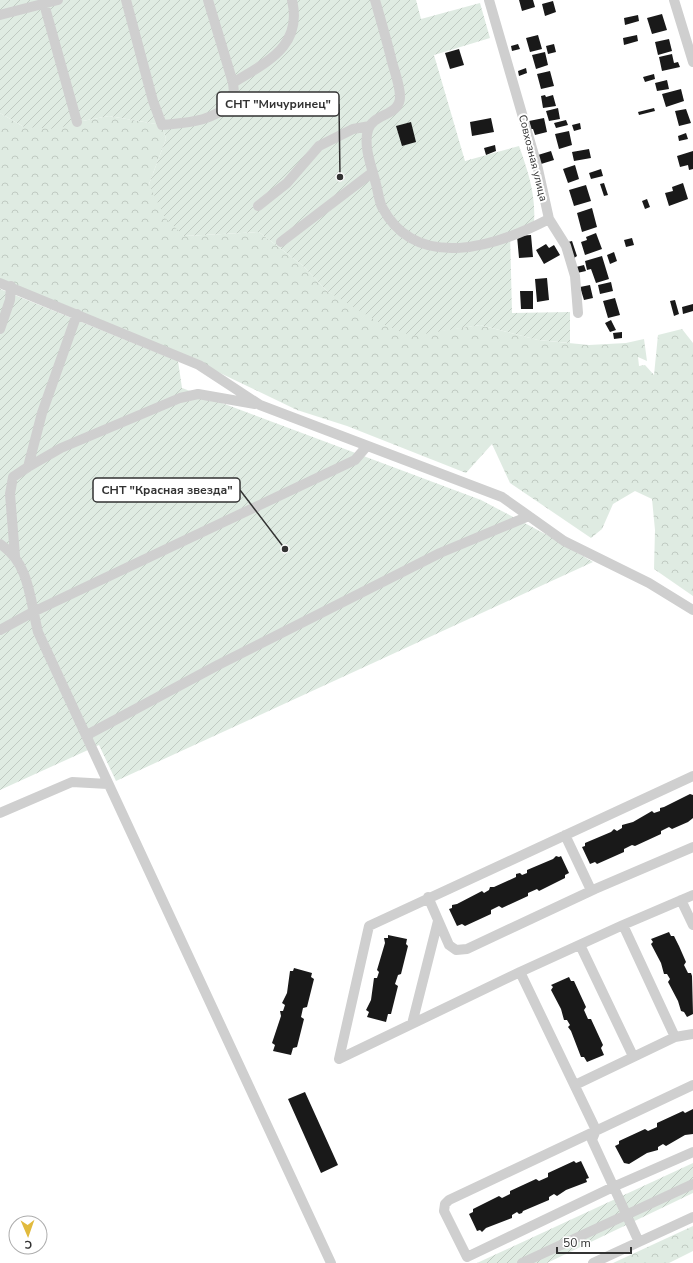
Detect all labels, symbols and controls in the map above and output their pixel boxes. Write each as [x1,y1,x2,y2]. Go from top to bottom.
callout: СНТ "Мичуринец" [217,92,339,116]
text: СНТ "Мичуринец" [225,96,331,112]
street label: Совхозная улица [515,113,551,203]
callout: СНТ "Красная звезда" [93,478,240,502]
text: СНТ "Красная звезда" [101,482,233,498]
north arrow [8,1215,48,1255]
scale bar [557,1229,631,1255]
text: 50 m [563,1235,591,1251]
text: С [24,1237,32,1252]

